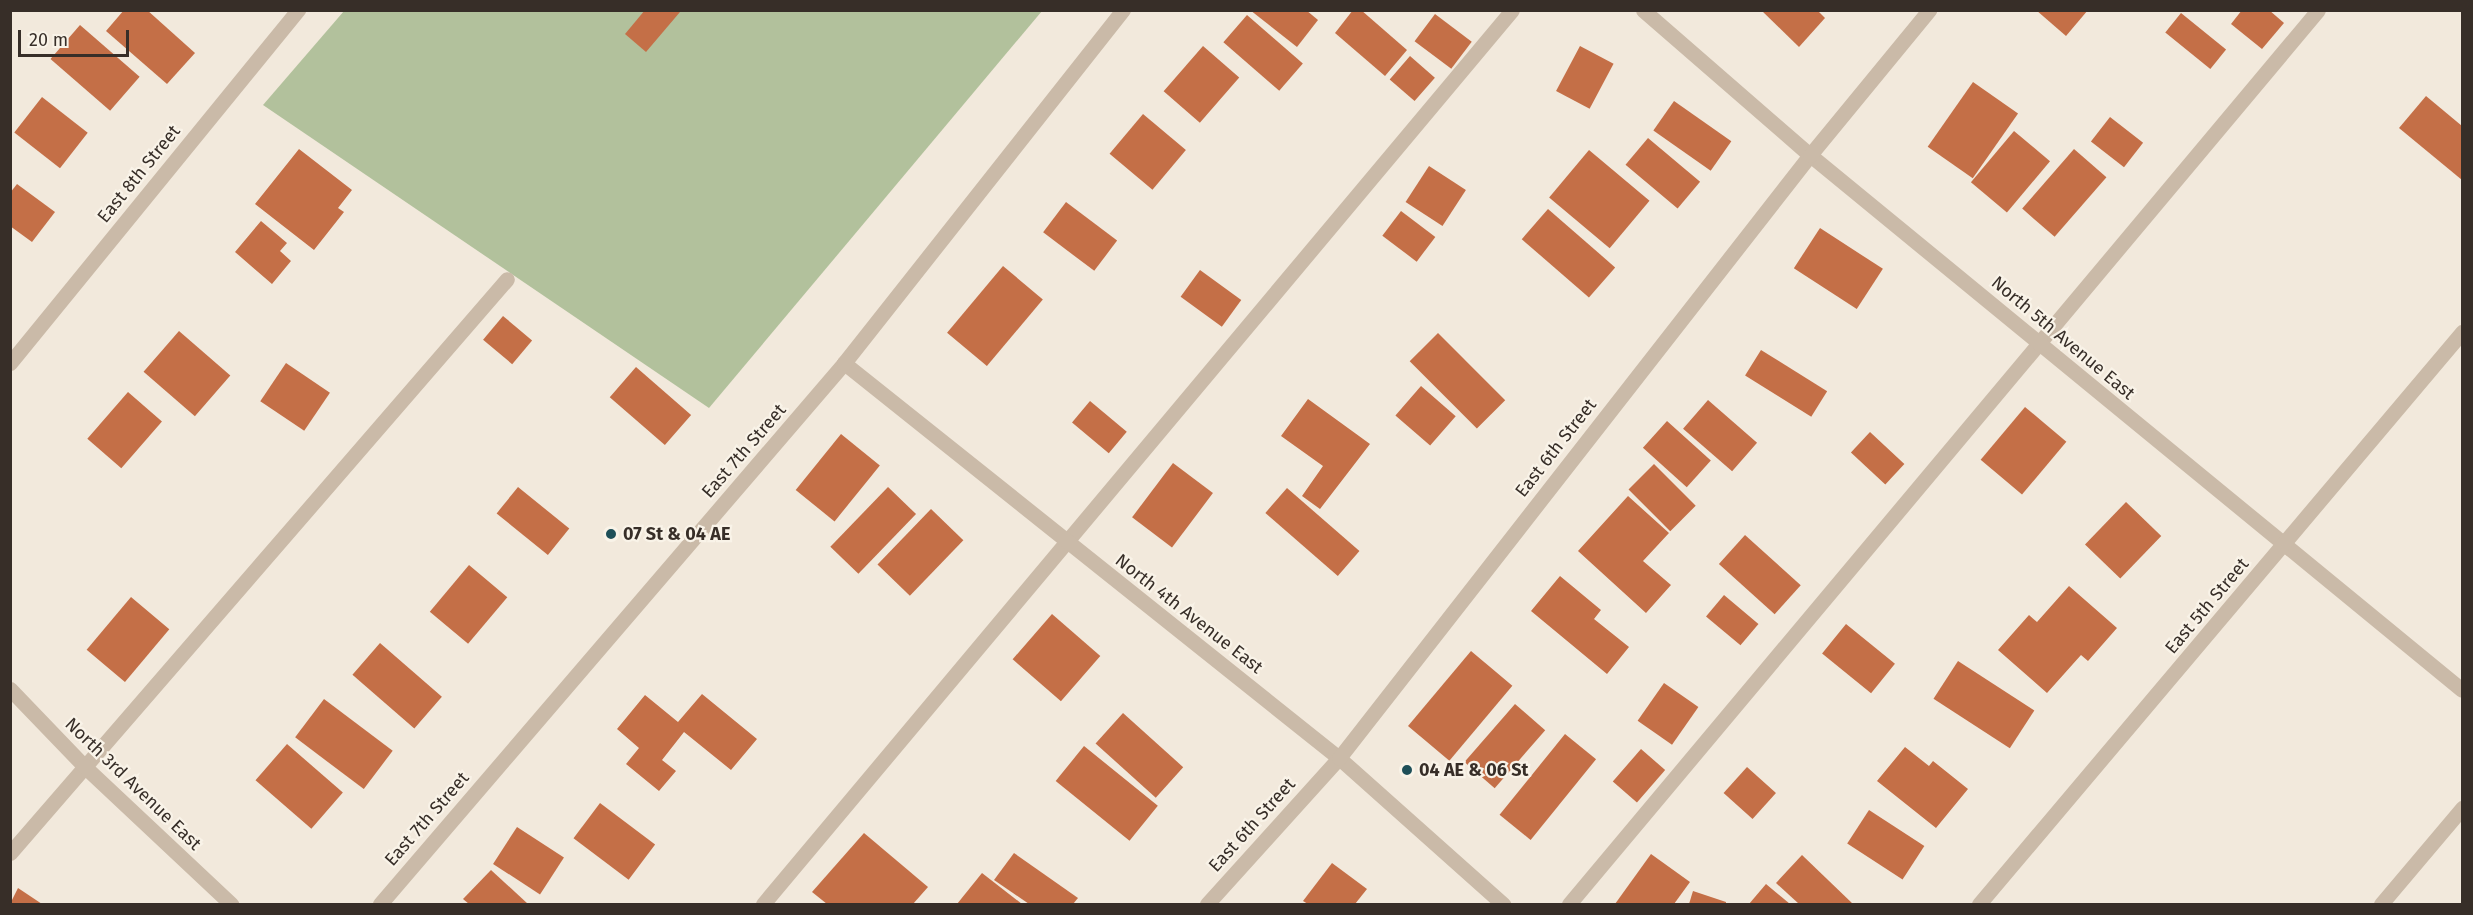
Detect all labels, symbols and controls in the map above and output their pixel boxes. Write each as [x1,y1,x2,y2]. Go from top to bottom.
scale bar [21,18,132,56]
text: 20 m [29,29,68,51]
street label: East 8th Street [93,121,185,227]
street label: North 5th Avenue East [1987,272,2139,404]
street label: East 6th Street [1511,394,1601,502]
street label: East 7th Street [697,400,791,502]
place label: 07 St & 04 AE [623,523,730,545]
marker: 07 St & 04 AE [604,527,618,541]
street label: North 4th Avenue East [1111,550,1267,678]
street label: East 5th Street [2161,554,2253,658]
street label: North 3rd Avenue East [60,713,206,855]
place label: 04 AE & 06 St [1419,759,1528,781]
marker: 04 AE & 06 St [1400,763,1414,777]
street label: East 7th Street [380,768,474,870]
street label: East 6th Street [1204,774,1300,876]

